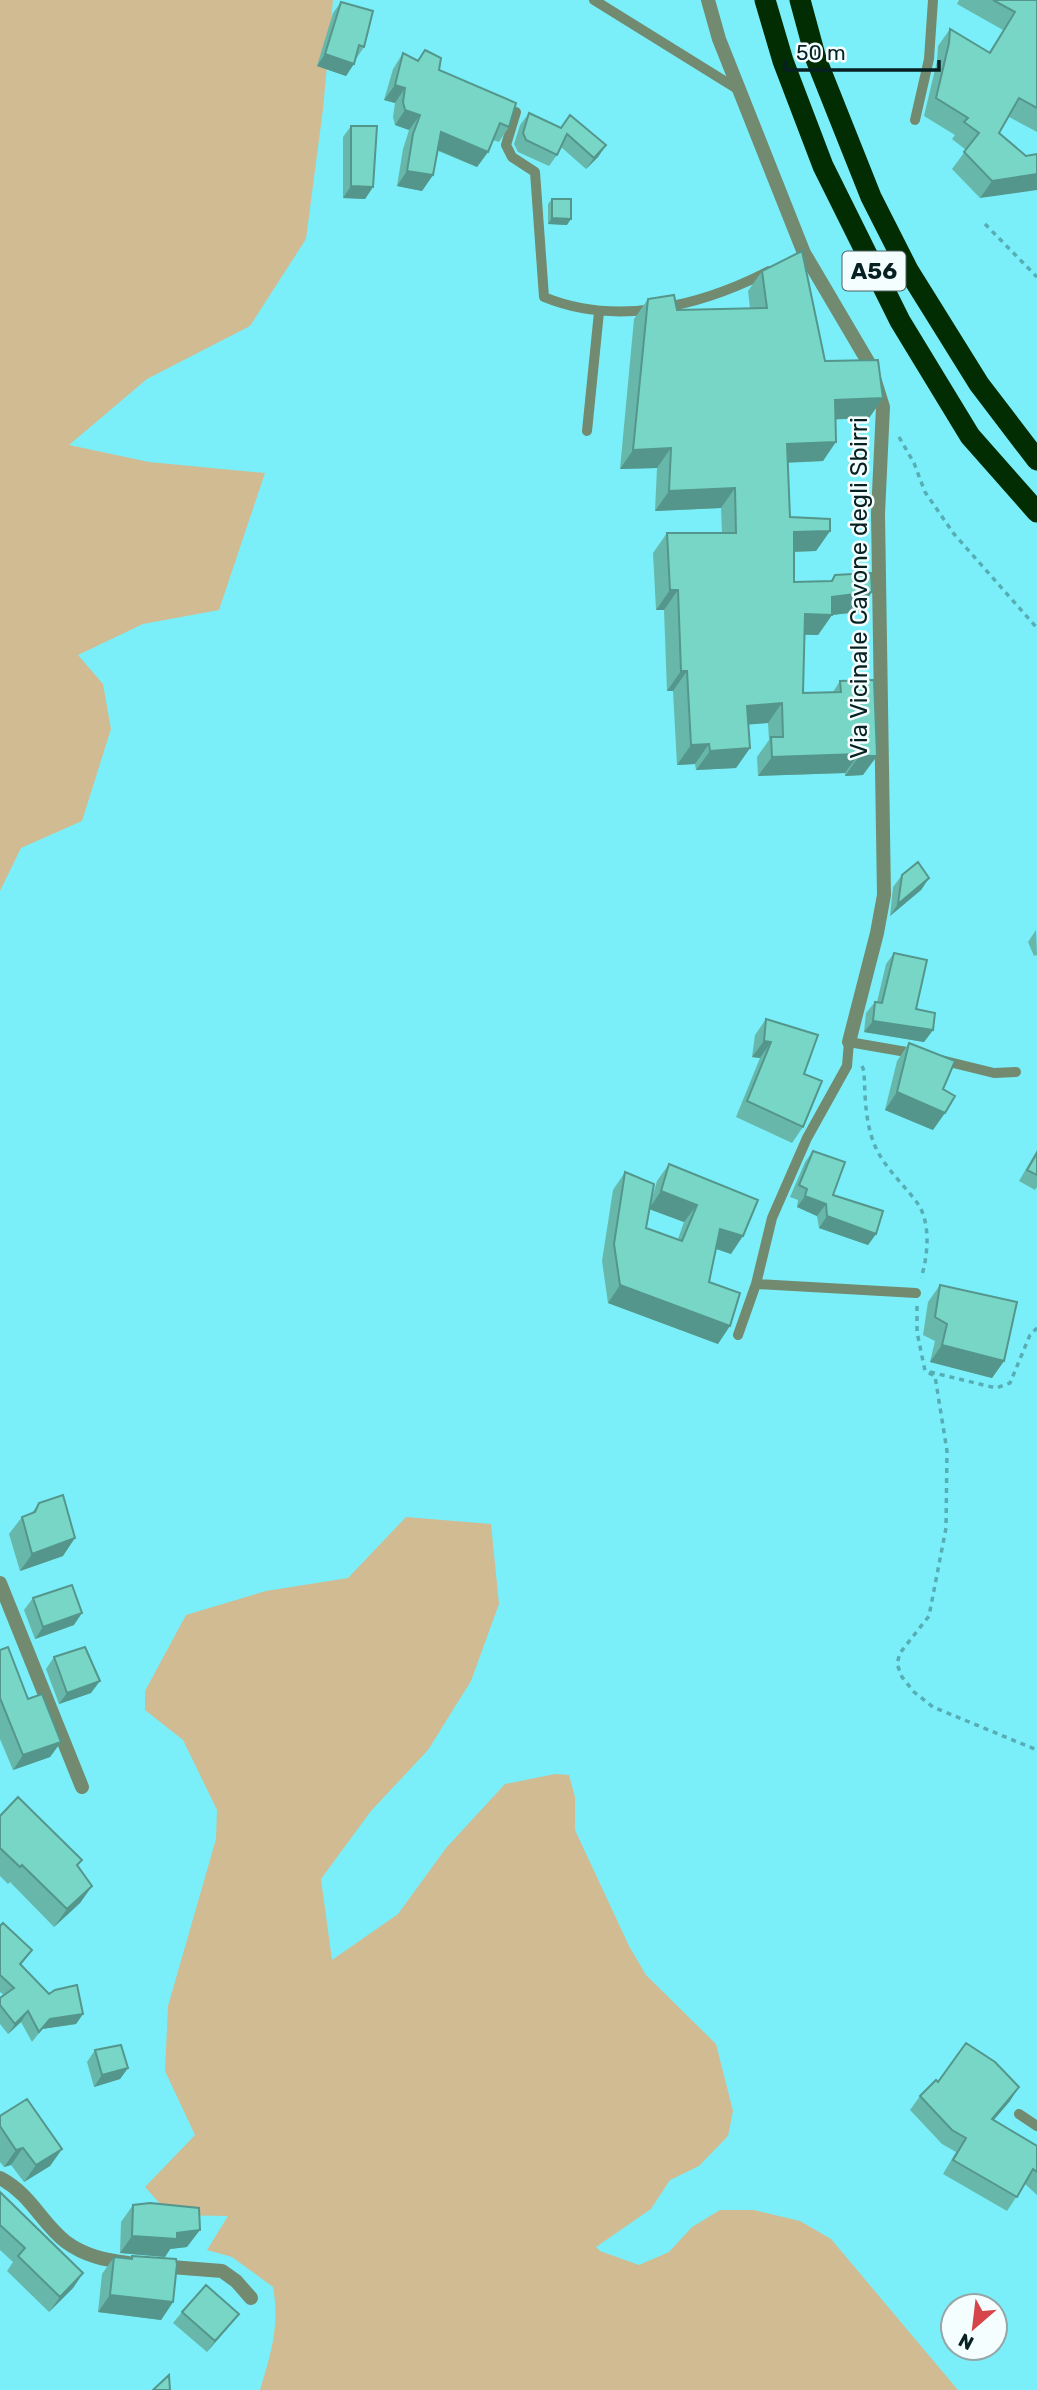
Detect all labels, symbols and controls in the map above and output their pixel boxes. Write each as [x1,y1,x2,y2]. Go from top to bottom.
scale bar [785,28,939,72]
text: 50 m [796,40,846,65]
road number: A56 [842,252,906,290]
street label: Via Vicinale Cavone degli Sbirri [845,417,873,759]
north arrow [939,2292,1009,2362]
text: N [955,2328,978,2355]

